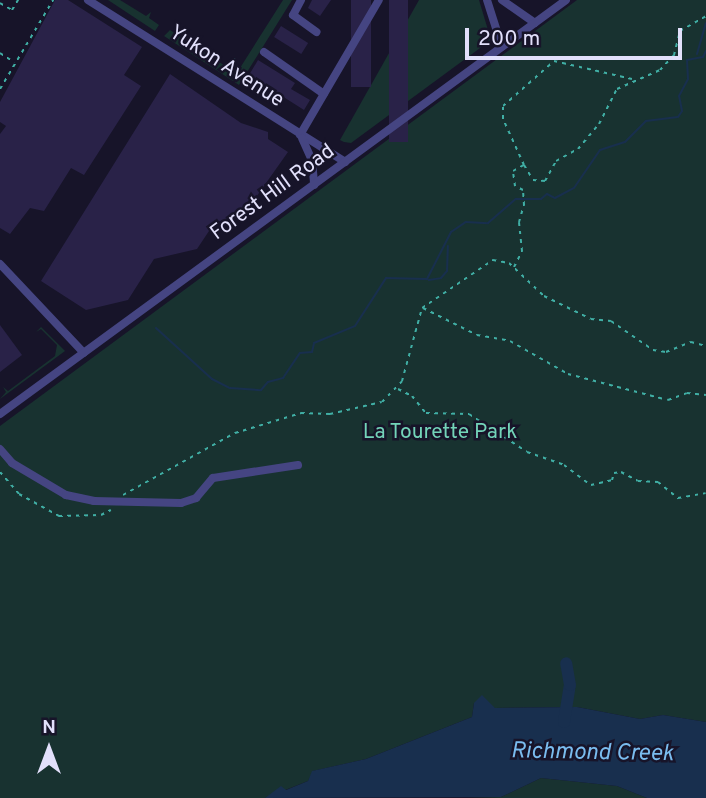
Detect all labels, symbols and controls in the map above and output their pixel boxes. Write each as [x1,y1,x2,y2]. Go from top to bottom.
scale bar [468,14,685,58]
street label: Yukon Avenue [163,20,289,114]
text: 200 m [478,26,540,53]
street label: Forest Hill Road [206,139,340,247]
park label: La Tourette Park [362,420,518,446]
north arrow [14,714,84,784]
text: N [42,716,56,740]
water label: Richmond Creek [510,739,674,769]

